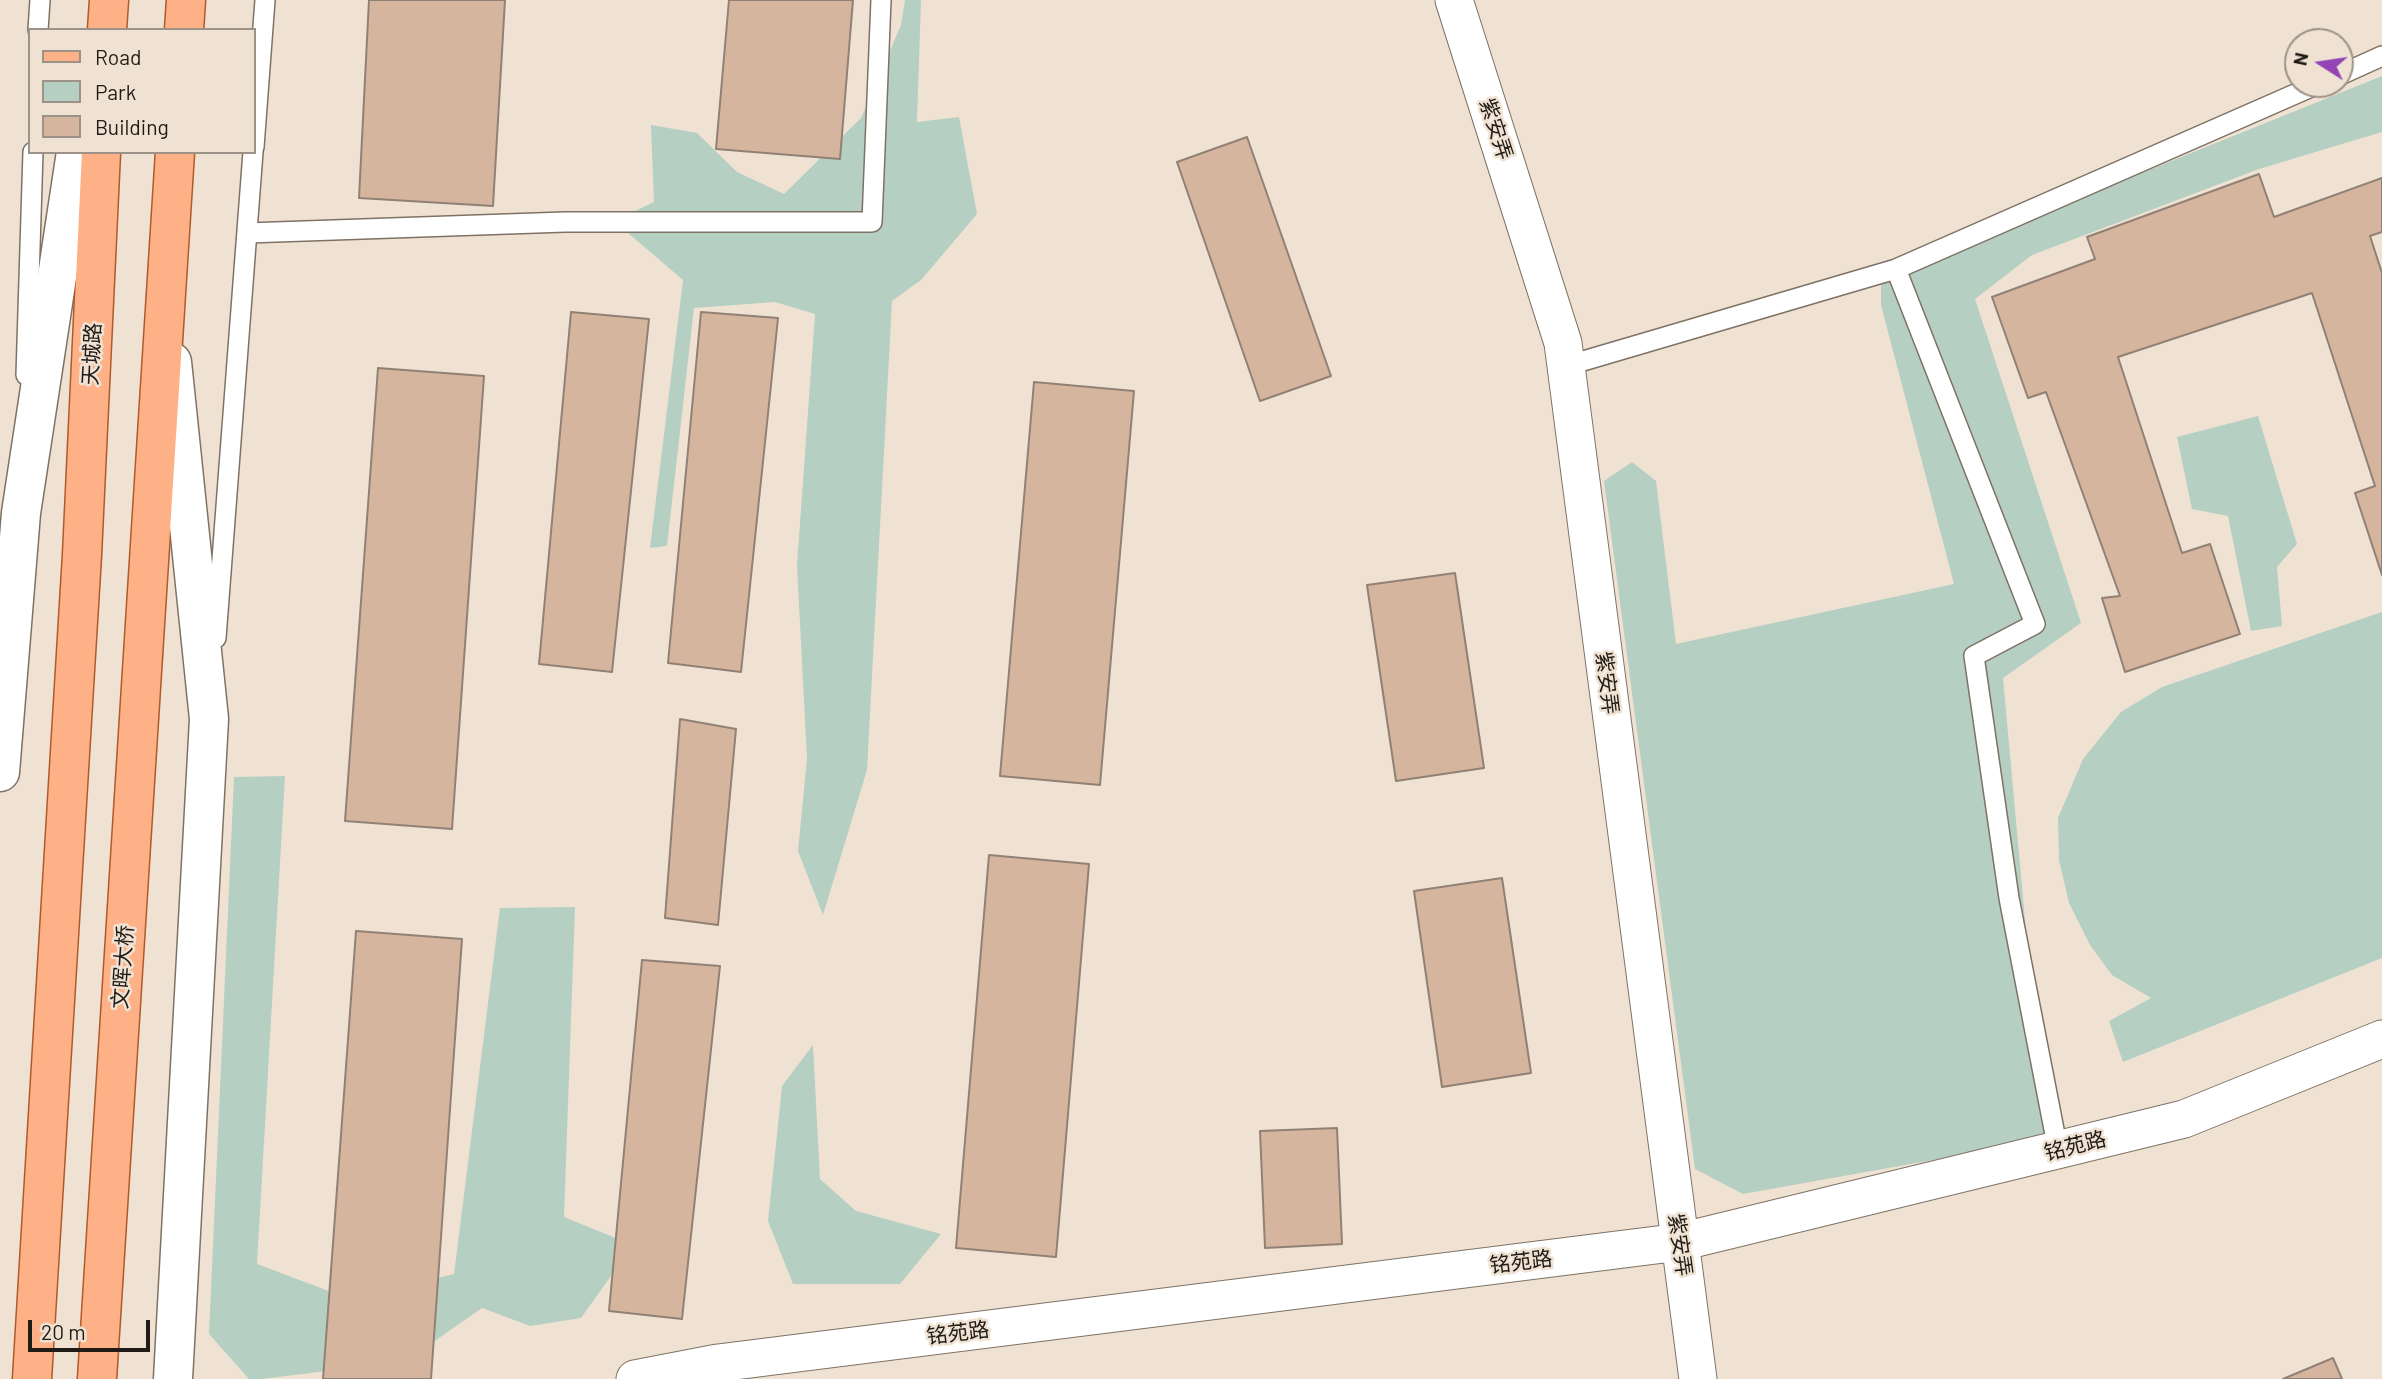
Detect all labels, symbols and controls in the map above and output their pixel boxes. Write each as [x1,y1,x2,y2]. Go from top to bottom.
legend [28,28,256,154]
north arrow [2284,28,2354,98]
text: Road [95,44,141,69]
text: N [2287,50,2312,68]
text: Park [95,79,136,104]
street label: 紫安弄 [1474,95,1518,163]
text: Building [95,114,169,139]
street label: 天城路 [78,322,106,386]
street label: 紫安弄 [1591,650,1623,716]
street label: 文晖大桥 [108,924,138,1010]
street label: 铭苑路 [2041,1126,2109,1166]
street label: 紫安弄 [1663,1212,1697,1278]
street label: 铭苑路 [1488,1246,1554,1278]
scale bar [32,1306,154,1350]
street label: 铭苑路 [925,1317,991,1349]
text: 20 m [41,1319,86,1344]

